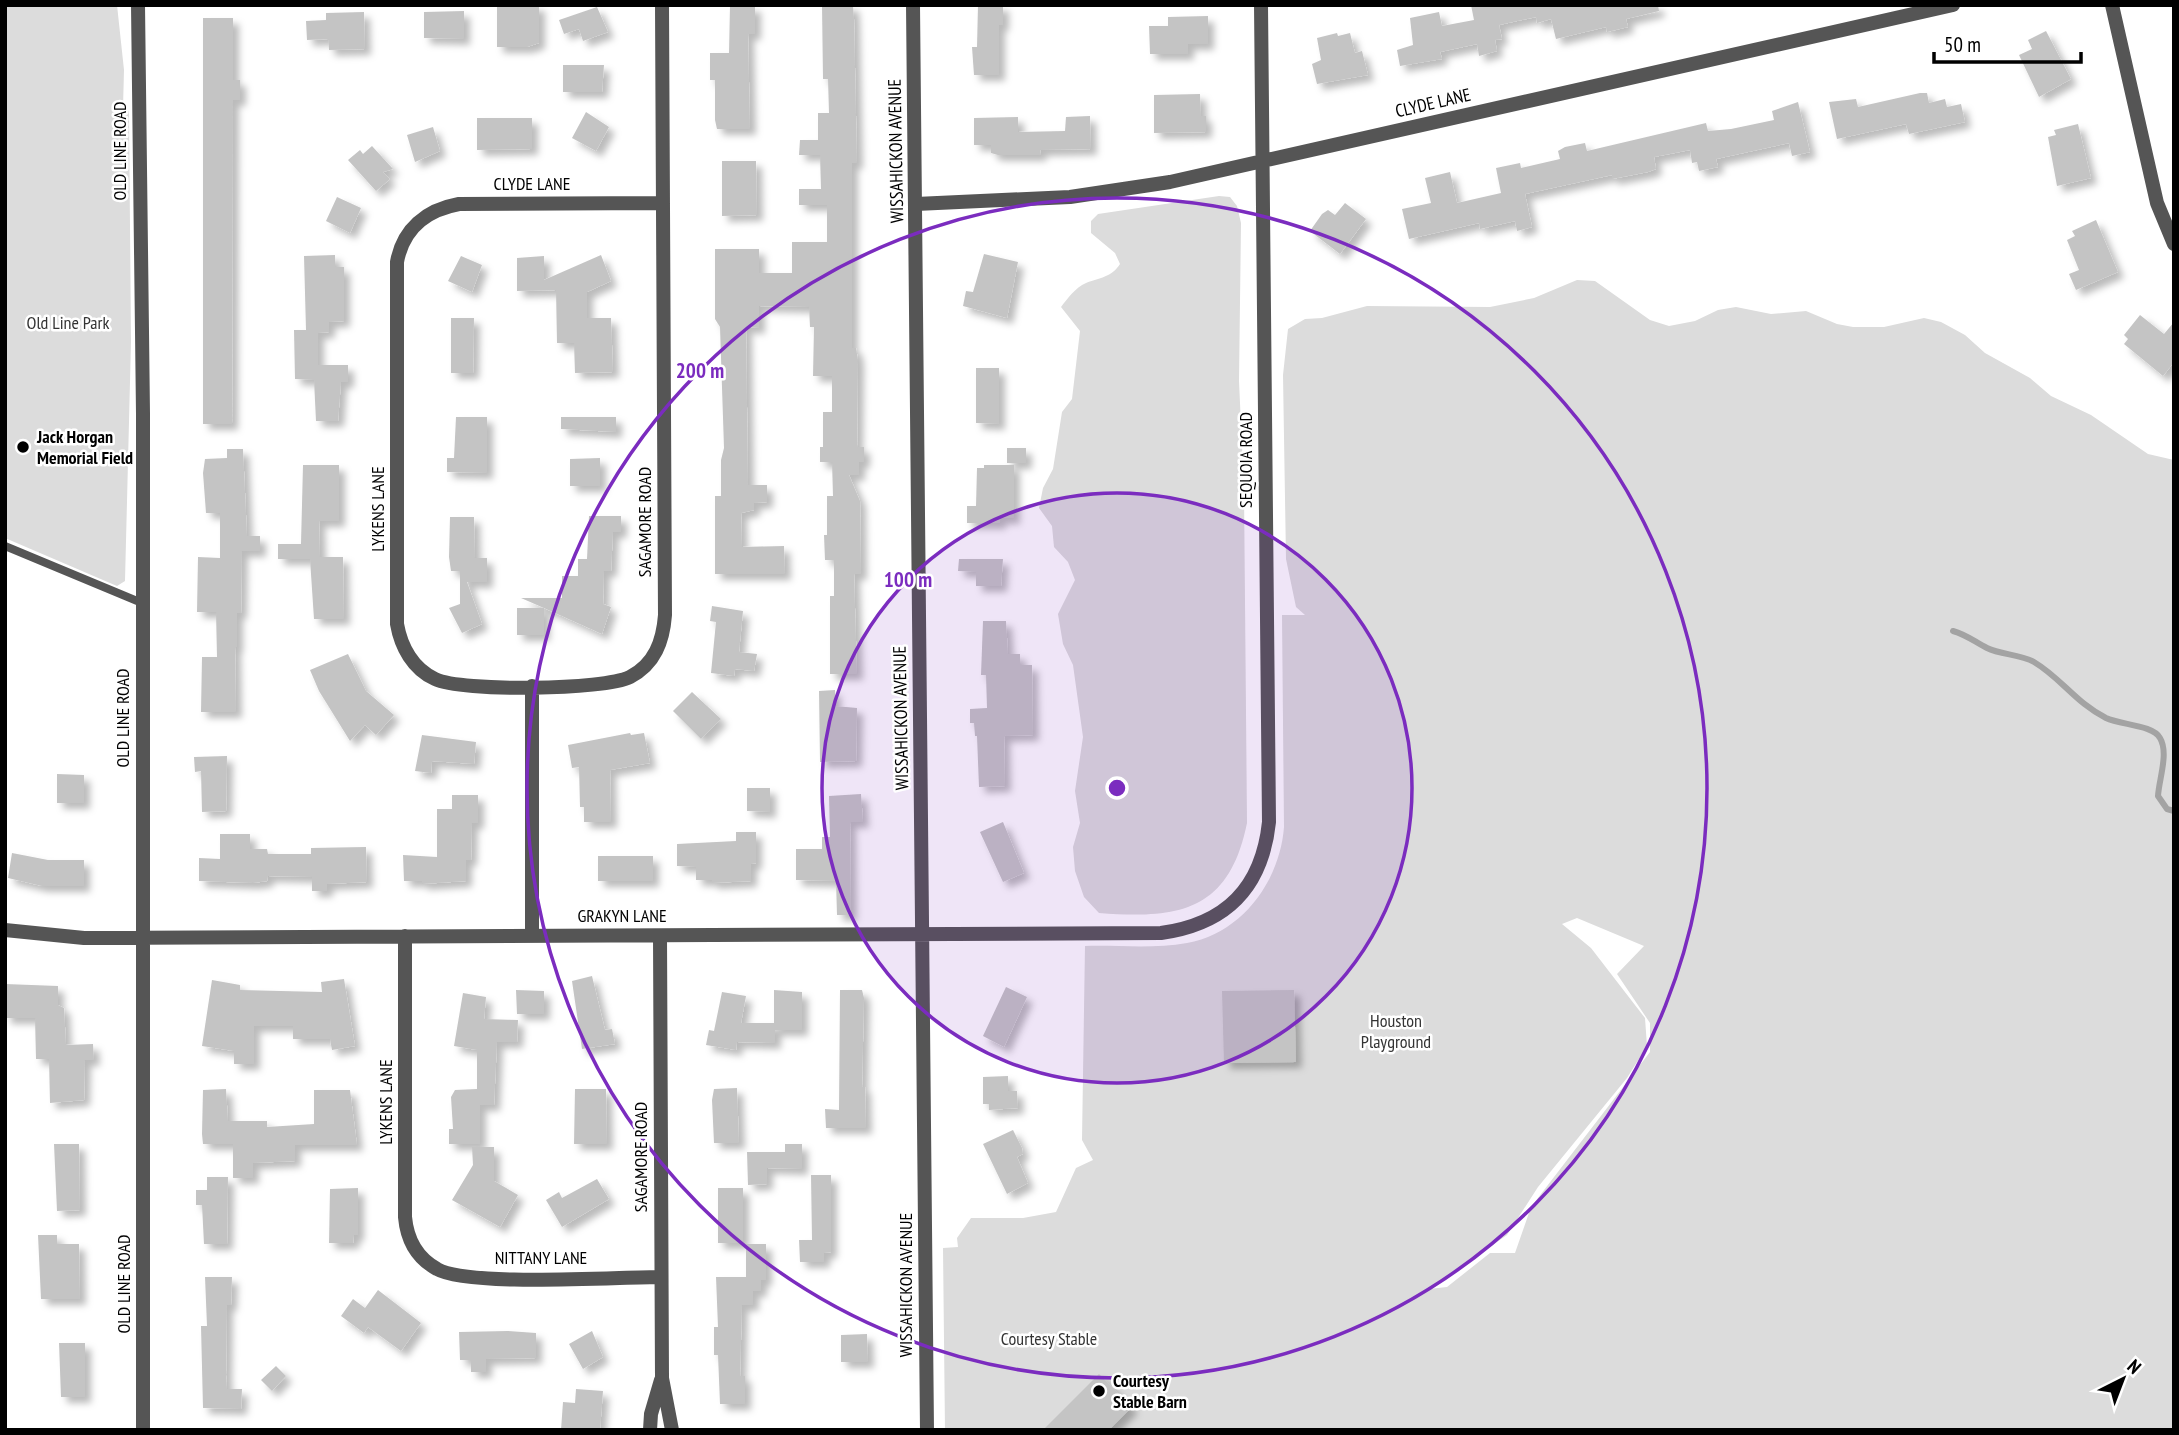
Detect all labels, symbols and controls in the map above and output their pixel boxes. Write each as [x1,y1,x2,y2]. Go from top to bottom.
scale bar [1934,21,2081,65]
text: 50 m [1944,31,1981,58]
street label: WISSAHICKON AVENUE [883,79,908,223]
street label: CLYDE LANE [1393,83,1473,122]
street label: OLD LINE ROAD [108,101,131,201]
street label: CLYDE LANE [494,172,570,195]
park label: Old Line Park [27,311,109,334]
text: 200 m [676,357,724,384]
street label: SEQUOIA ROAD [1234,412,1257,508]
place label: Jack Horgan Memorial Field [36,425,133,469]
marker: Jack Horgan Memorial Field [15,439,31,455]
street label: LYKENS LANE [366,466,389,552]
street label: SAGAMORE ROAD [633,467,656,577]
text: 100 m [884,566,932,593]
street label: WISSAHICKON AVENUE [888,646,913,790]
street label: OLD LINE ROAD [111,668,134,768]
centre of rings [1105,776,1129,800]
street label: GRAKYN LANE [577,904,667,927]
park label: Houston Playground [1361,1009,1431,1053]
street label: LYKENS LANE [374,1059,397,1145]
street label: SAGAMORE ROAD [629,1102,652,1212]
street label: WISSAHICKON AVENUE [894,1213,917,1357]
street label: OLD LINE ROAD [112,1234,135,1334]
street label: NITTANY LANE [495,1246,587,1269]
park label: Courtesy Stable [1001,1327,1097,1350]
north arrow [2088,1344,2158,1414]
text: N [2123,1354,2146,1379]
place label: Courtesy Stable Barn [1113,1369,1187,1413]
marker: Courtesy Stable Barn [1091,1383,1107,1399]

